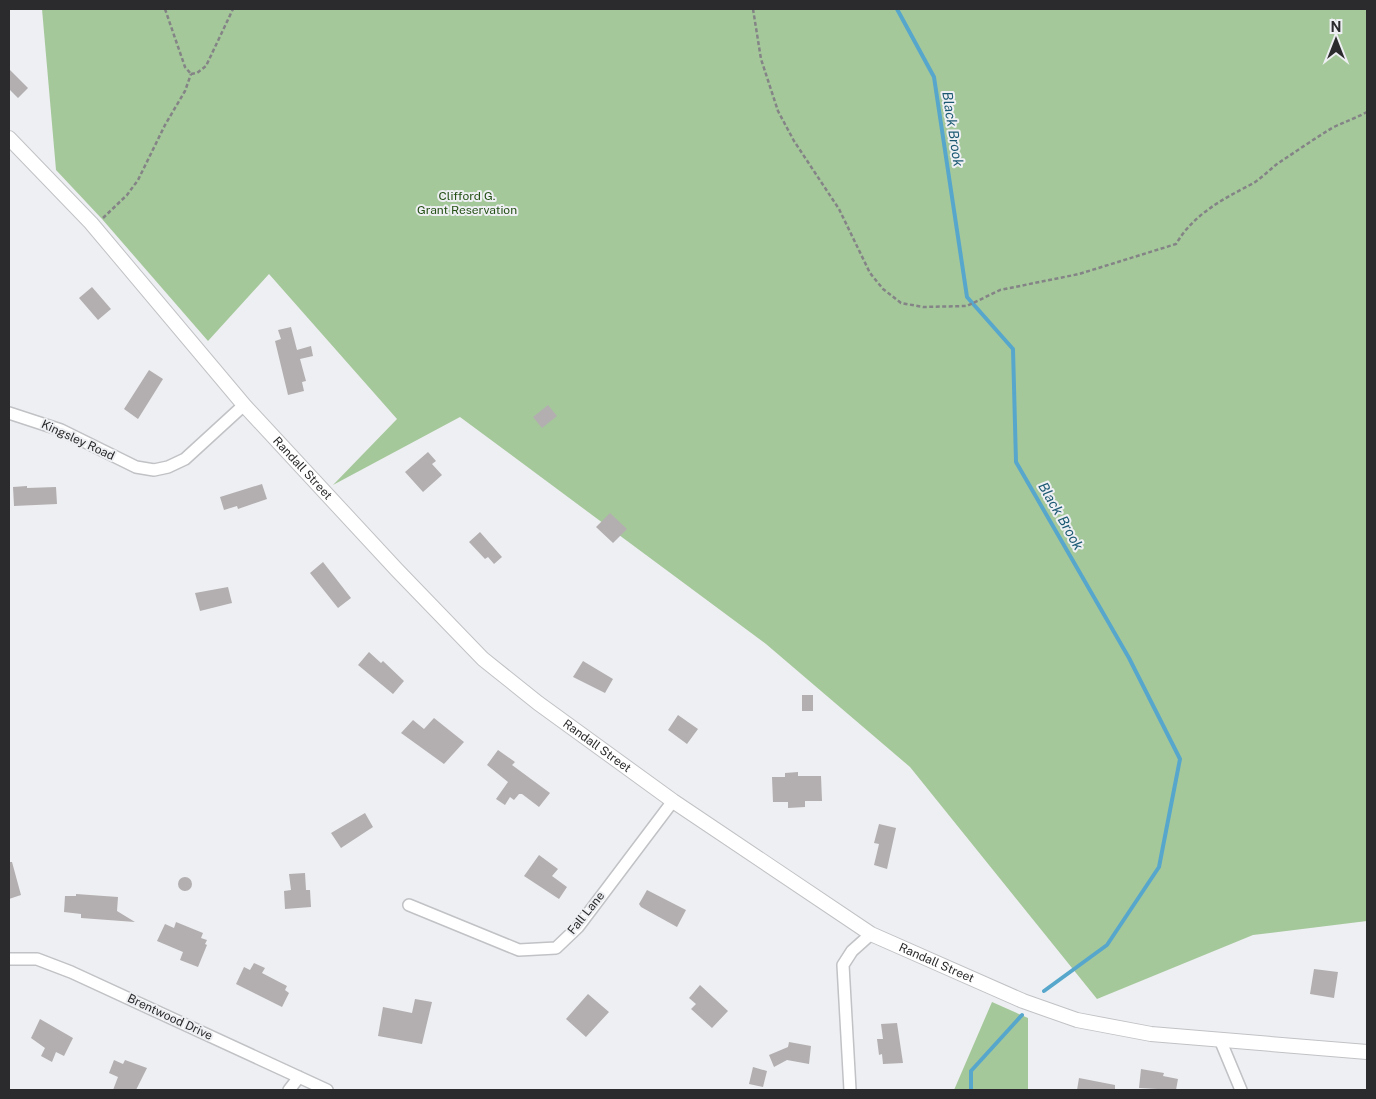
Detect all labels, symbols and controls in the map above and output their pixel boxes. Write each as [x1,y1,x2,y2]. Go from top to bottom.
north arrow [1311,15,1361,65]
text: N [1331,19,1341,35]
water label: Black Brook [939,90,967,168]
park label: Clifford G. Grant Reservation [417,189,517,217]
street label: Kingsley Road [39,417,117,463]
street label: Randall Street [270,434,335,503]
water label: Black Brook [1035,479,1087,553]
street label: Randall Street [560,717,634,775]
street label: Fall Lane [565,889,608,937]
street label: Randall Street [897,940,976,986]
street label: Brentwood Drive [125,991,215,1043]

